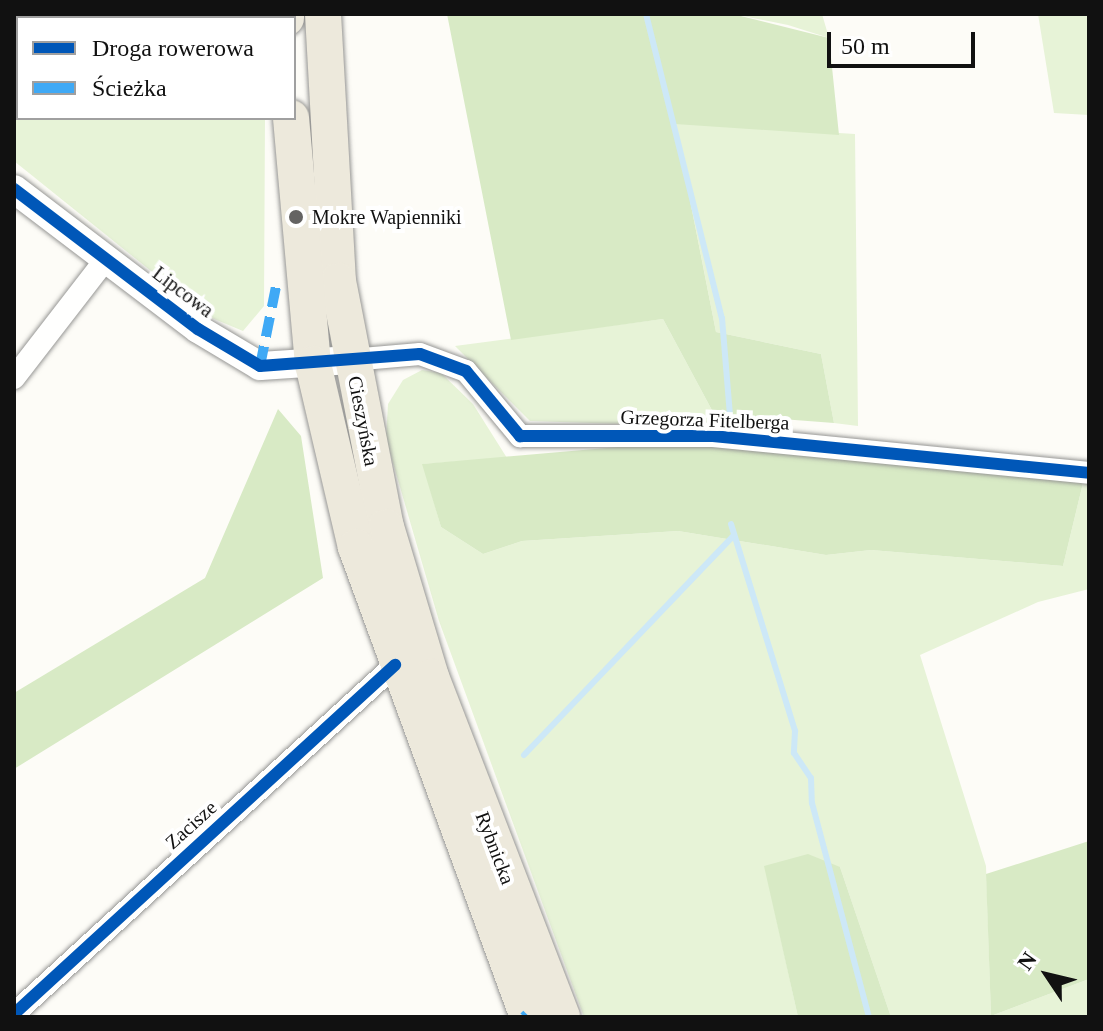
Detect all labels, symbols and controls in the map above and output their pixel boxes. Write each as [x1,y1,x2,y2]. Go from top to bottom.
legend [16,16,296,120]
scale bar [831,16,979,66]
text: 50 m [841,33,890,59]
text: Droga rowerowa [92,35,254,61]
text: Ścieżka [92,75,167,101]
place label: Mokre Wapienniki [312,205,462,229]
marker: Mokre Wapienniki [287,208,305,226]
street label: Lipcowa [148,261,218,323]
street label: Cieszyńska [343,374,383,468]
street label: Grzegorza Fitelberga [620,405,790,435]
street label: Zacisze [160,796,222,854]
street label: Rybnicka [470,808,520,888]
north arrow [1007,935,1087,1015]
text: N [1012,947,1042,975]

